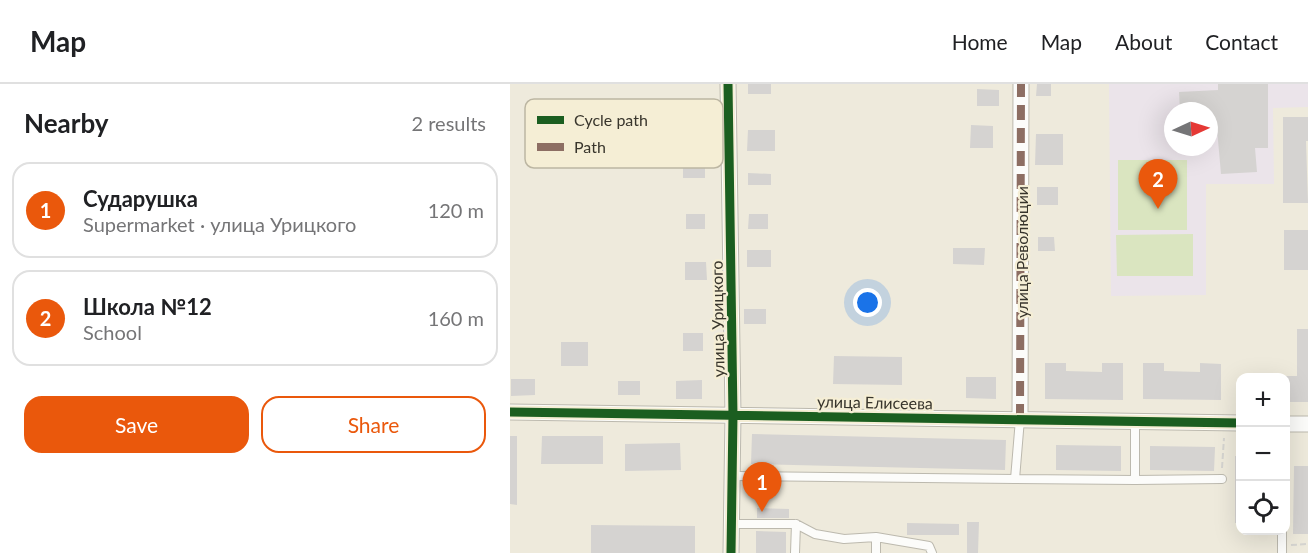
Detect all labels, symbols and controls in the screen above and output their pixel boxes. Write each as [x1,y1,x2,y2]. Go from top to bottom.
text: Map [30,24,86,58]
text: Home [952,29,1008,54]
text: Map [1041,29,1082,54]
text: About [1115,29,1172,54]
text: Contact [1205,29,1278,54]
legend [525,99,723,168]
north arrow [1164,102,1218,156]
text: Nearby [24,107,109,139]
text: Cycle path [574,110,648,129]
text: 2 results [411,111,486,135]
text: Path [574,137,606,156]
pin: 2 [1138,160,1178,209]
text: Сударушка [83,185,198,212]
street label: улица Революции [1012,186,1031,318]
text: 1 [40,198,51,222]
text: 120 m [428,198,484,222]
text: Supermarket · улица Урицкого [83,212,356,236]
street label: улица Урицкого [706,260,728,378]
your location [853,288,882,317]
text: Школа №12 [83,293,212,320]
text: 2 [40,306,51,330]
text: 160 m [428,306,484,330]
text: School [83,320,142,344]
map controls [1236,373,1290,535]
button: + [1236,373,1290,427]
street label: улица Елисеева [817,391,933,413]
button: Save [24,396,249,453]
button: Share [261,396,486,453]
button: − [1236,427,1290,481]
pin: 1 [742,462,782,512]
button: locate [1236,481,1290,535]

